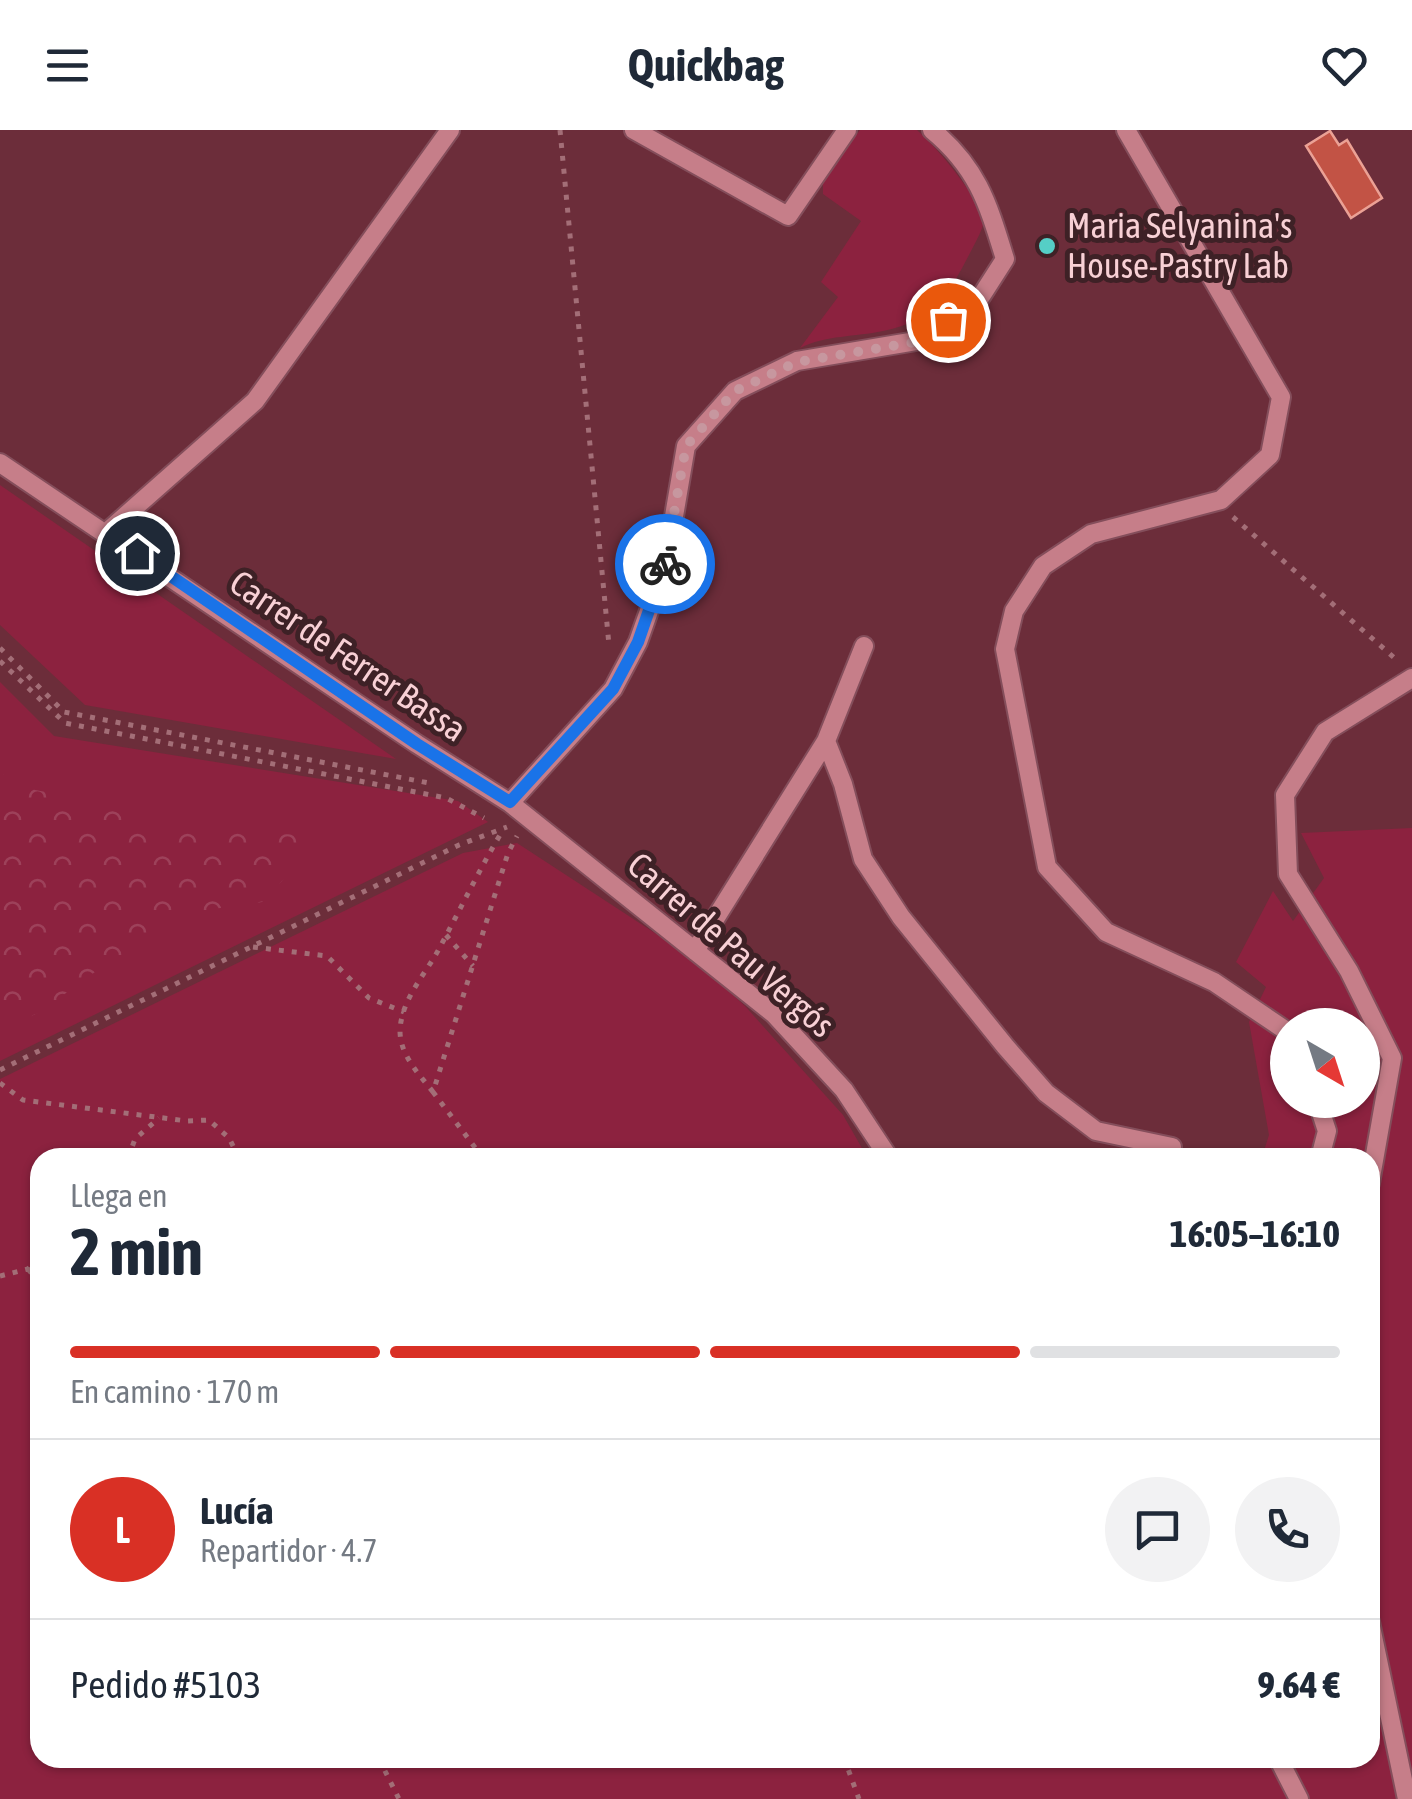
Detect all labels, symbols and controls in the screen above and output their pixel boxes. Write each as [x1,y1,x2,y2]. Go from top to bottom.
icon: menu [40,38,95,93]
icon: heart [1317,38,1372,93]
text: Quickbag [628,39,784,91]
place label: Maria Selyanina's House-Pastry Lab [1067,205,1292,285]
marker: Maria Selyanina's House-Pastry Lab [1036,235,1058,257]
pin [906,278,991,363]
icon: bag [921,293,976,348]
pin [95,511,180,596]
courier [615,514,715,614]
icon: home [110,526,165,581]
icon: bike [638,537,693,592]
street label: Carrer de Ferrer Bassa [223,561,474,749]
street label: Carrer de Pau Vergós [620,844,843,1045]
north arrow [1270,1008,1380,1118]
map controls [1270,1008,1380,1118]
text: Llega en [70,1177,168,1214]
text: 16:05–16:10 [1170,1212,1340,1255]
text: 2 min [70,1214,203,1289]
text: En camino · 170 m [70,1373,279,1410]
button: chat [1105,1477,1210,1582]
button: phone [1235,1477,1340,1582]
text: Lucía [200,1489,274,1532]
text: L [115,1508,130,1551]
text: Repartidor · 4.7 [200,1532,377,1569]
text: Pedido #5103 [70,1663,261,1706]
text: 9.64 € [1257,1663,1340,1706]

